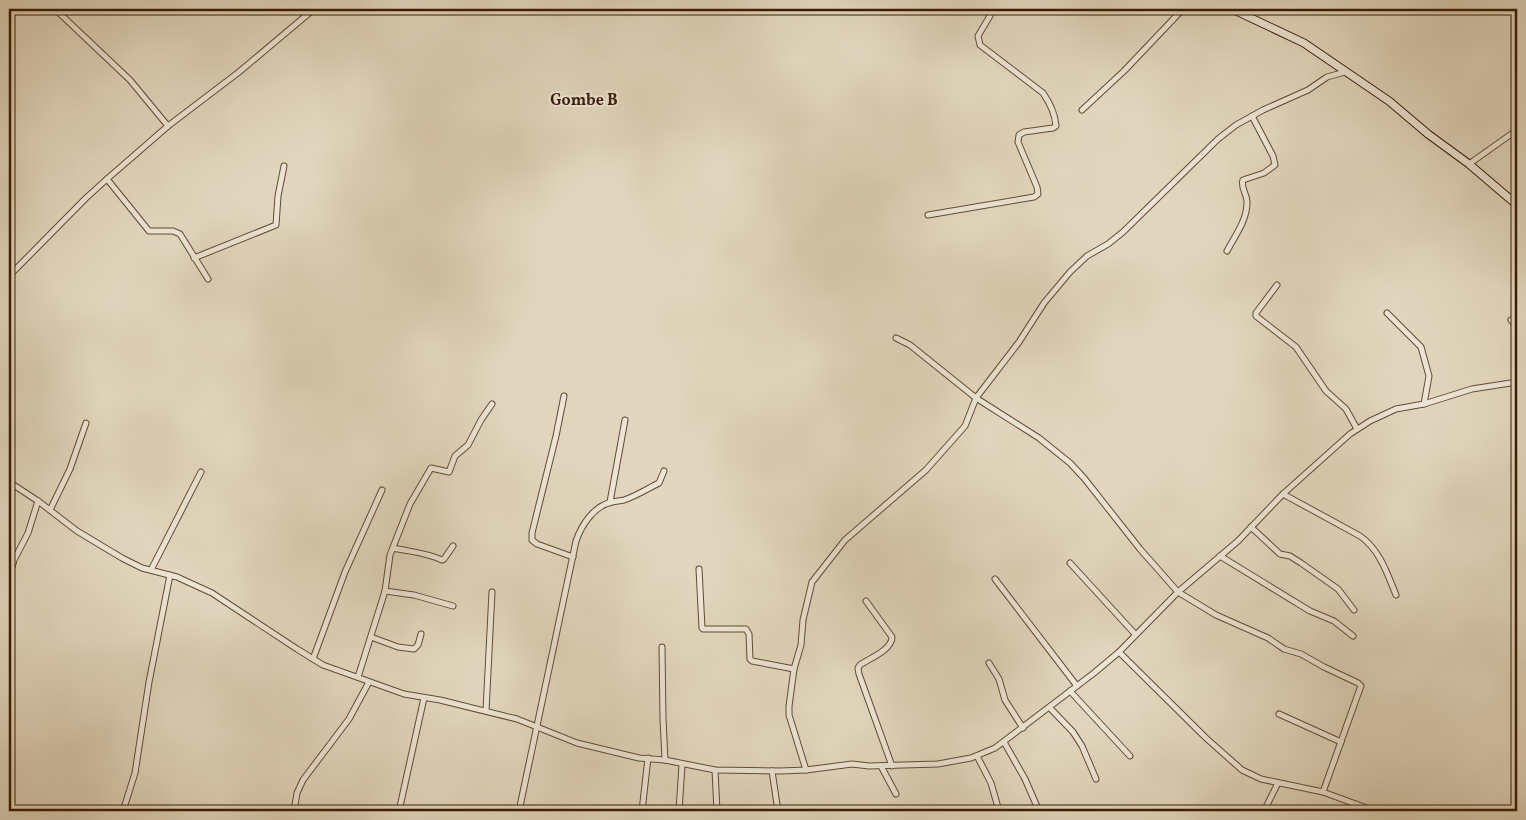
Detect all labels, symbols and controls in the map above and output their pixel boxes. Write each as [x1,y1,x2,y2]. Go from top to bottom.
district label: Gombe B [550,90,618,112]

